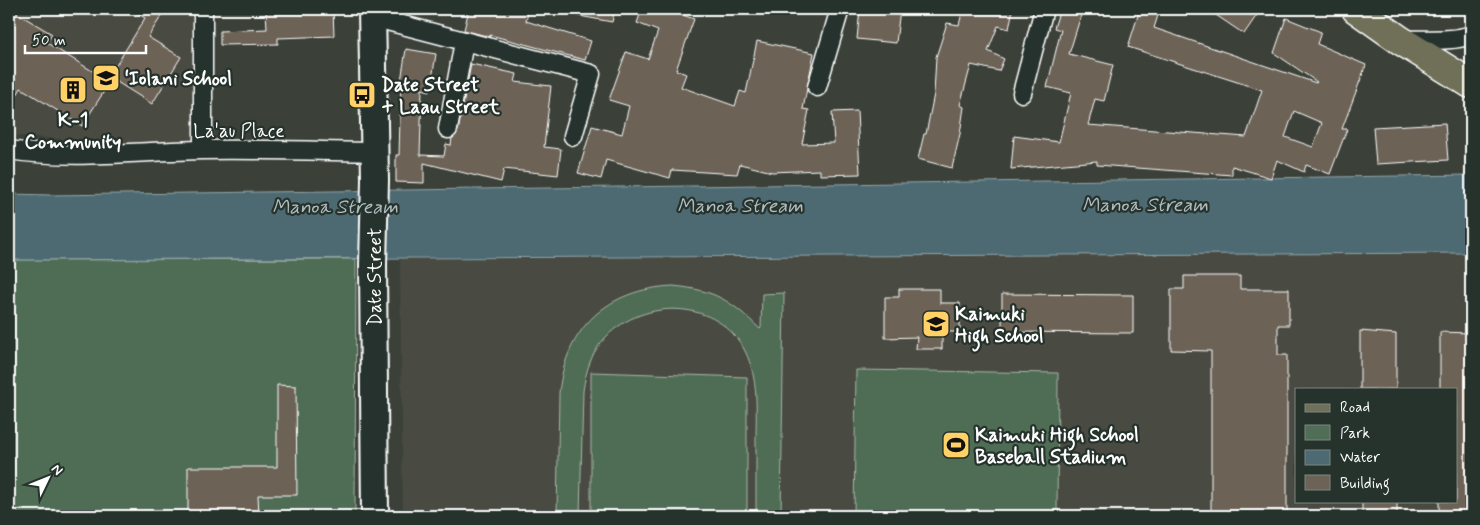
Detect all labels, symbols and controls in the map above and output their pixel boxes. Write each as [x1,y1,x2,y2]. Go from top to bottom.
scale bar [25,22,146,54]
text: 50 m [32,31,66,51]
school or university icon: ʻIolani School [91,63,121,93]
place label: ʻIolani School [125,67,232,92]
place label: Date Street + Laau Street [381,73,500,120]
building icon: K-1 Community [58,75,88,105]
bus stop icon: Date Street + Laau Street [347,80,377,110]
place label: K-1 Community [25,108,122,155]
street label: La'au Place [193,119,285,144]
water label: Manoa Stream [1082,192,1208,219]
water label: Manoa Stream [677,193,803,220]
water label: Manoa Stream [272,194,398,221]
street label: Date Street [363,228,388,326]
place label: Kaimuki High School [955,302,1044,352]
school or university icon: Kaimuki High School [921,309,951,339]
legend [1295,388,1458,502]
text: Road [1340,398,1370,418]
place label: Kaimuki High School Baseball Stadium [975,423,1139,470]
text: Park [1340,424,1370,444]
sports icon: Kaimuki High School Baseball Stadium [941,430,971,460]
text: Water [1340,448,1380,468]
north arrow [22,452,72,502]
text: N [47,460,67,479]
text: Building [1340,474,1390,495]

